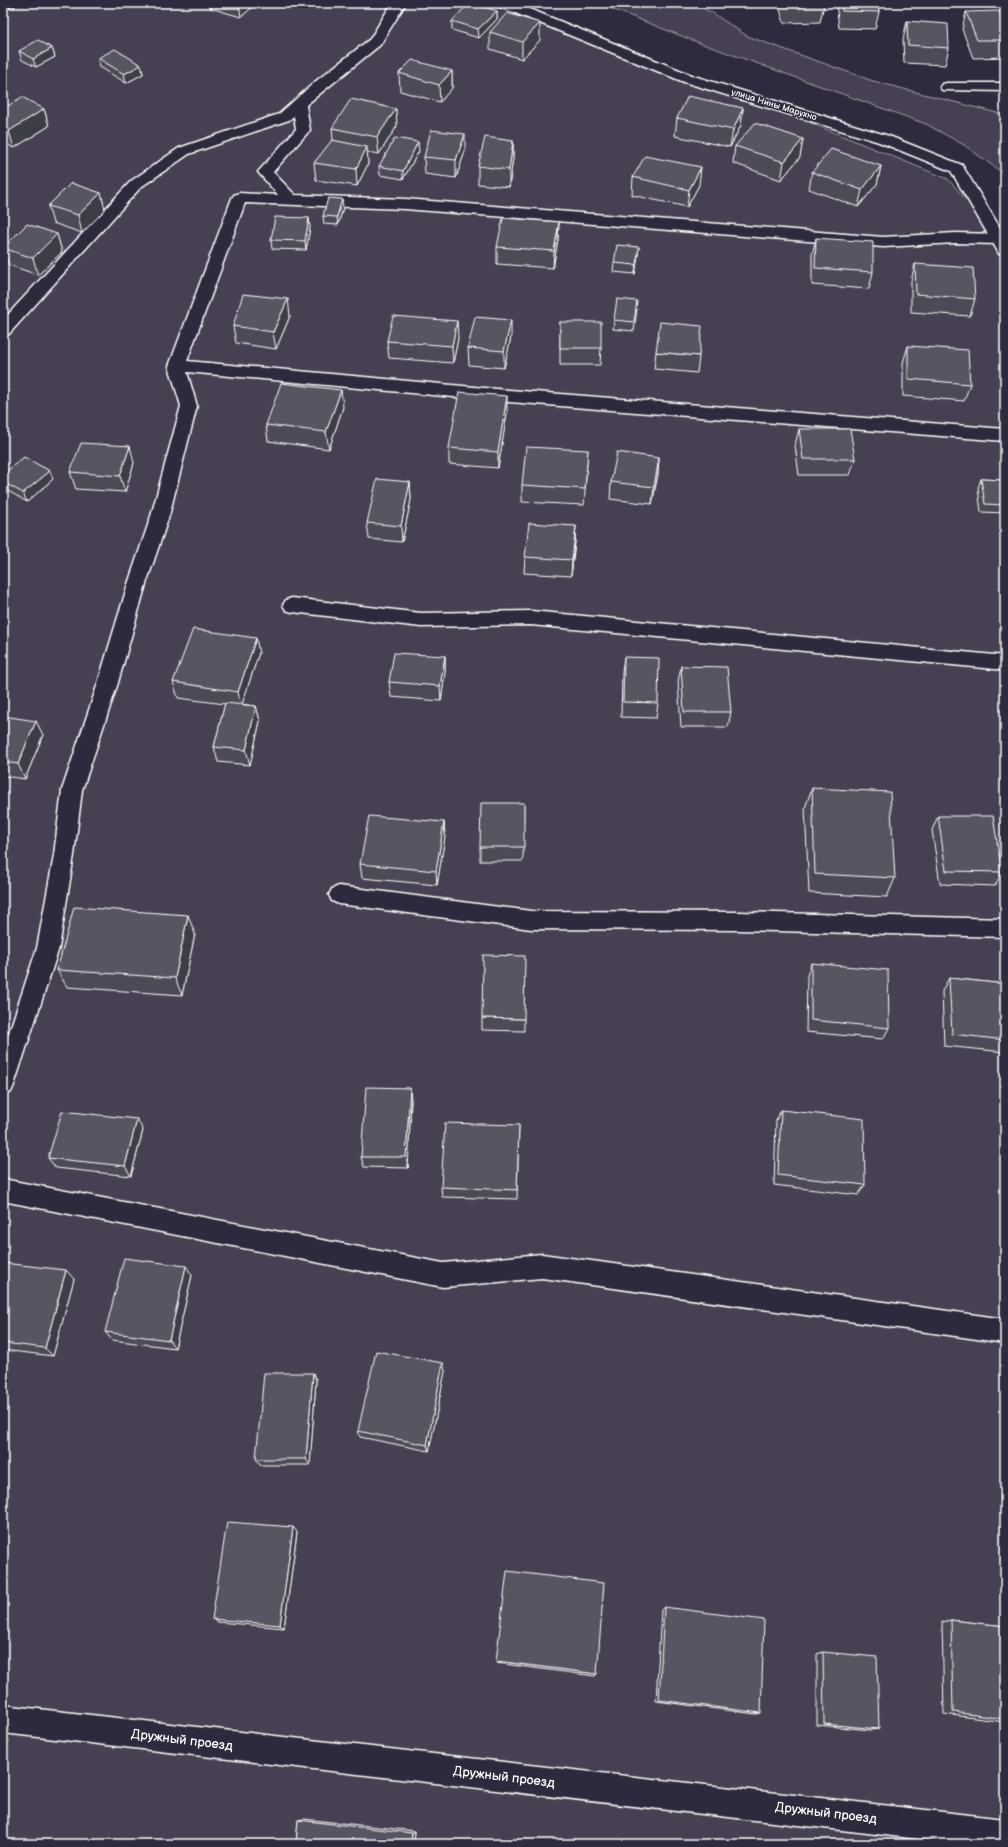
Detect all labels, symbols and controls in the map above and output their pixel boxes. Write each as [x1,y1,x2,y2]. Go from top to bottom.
street label: улица Нины Марухно [730,87,818,123]
street label: Дружный проезд [130,1726,234,1754]
street label: Дружный проезд [452,1763,556,1791]
street label: Дружный проезд [774,1799,878,1827]

